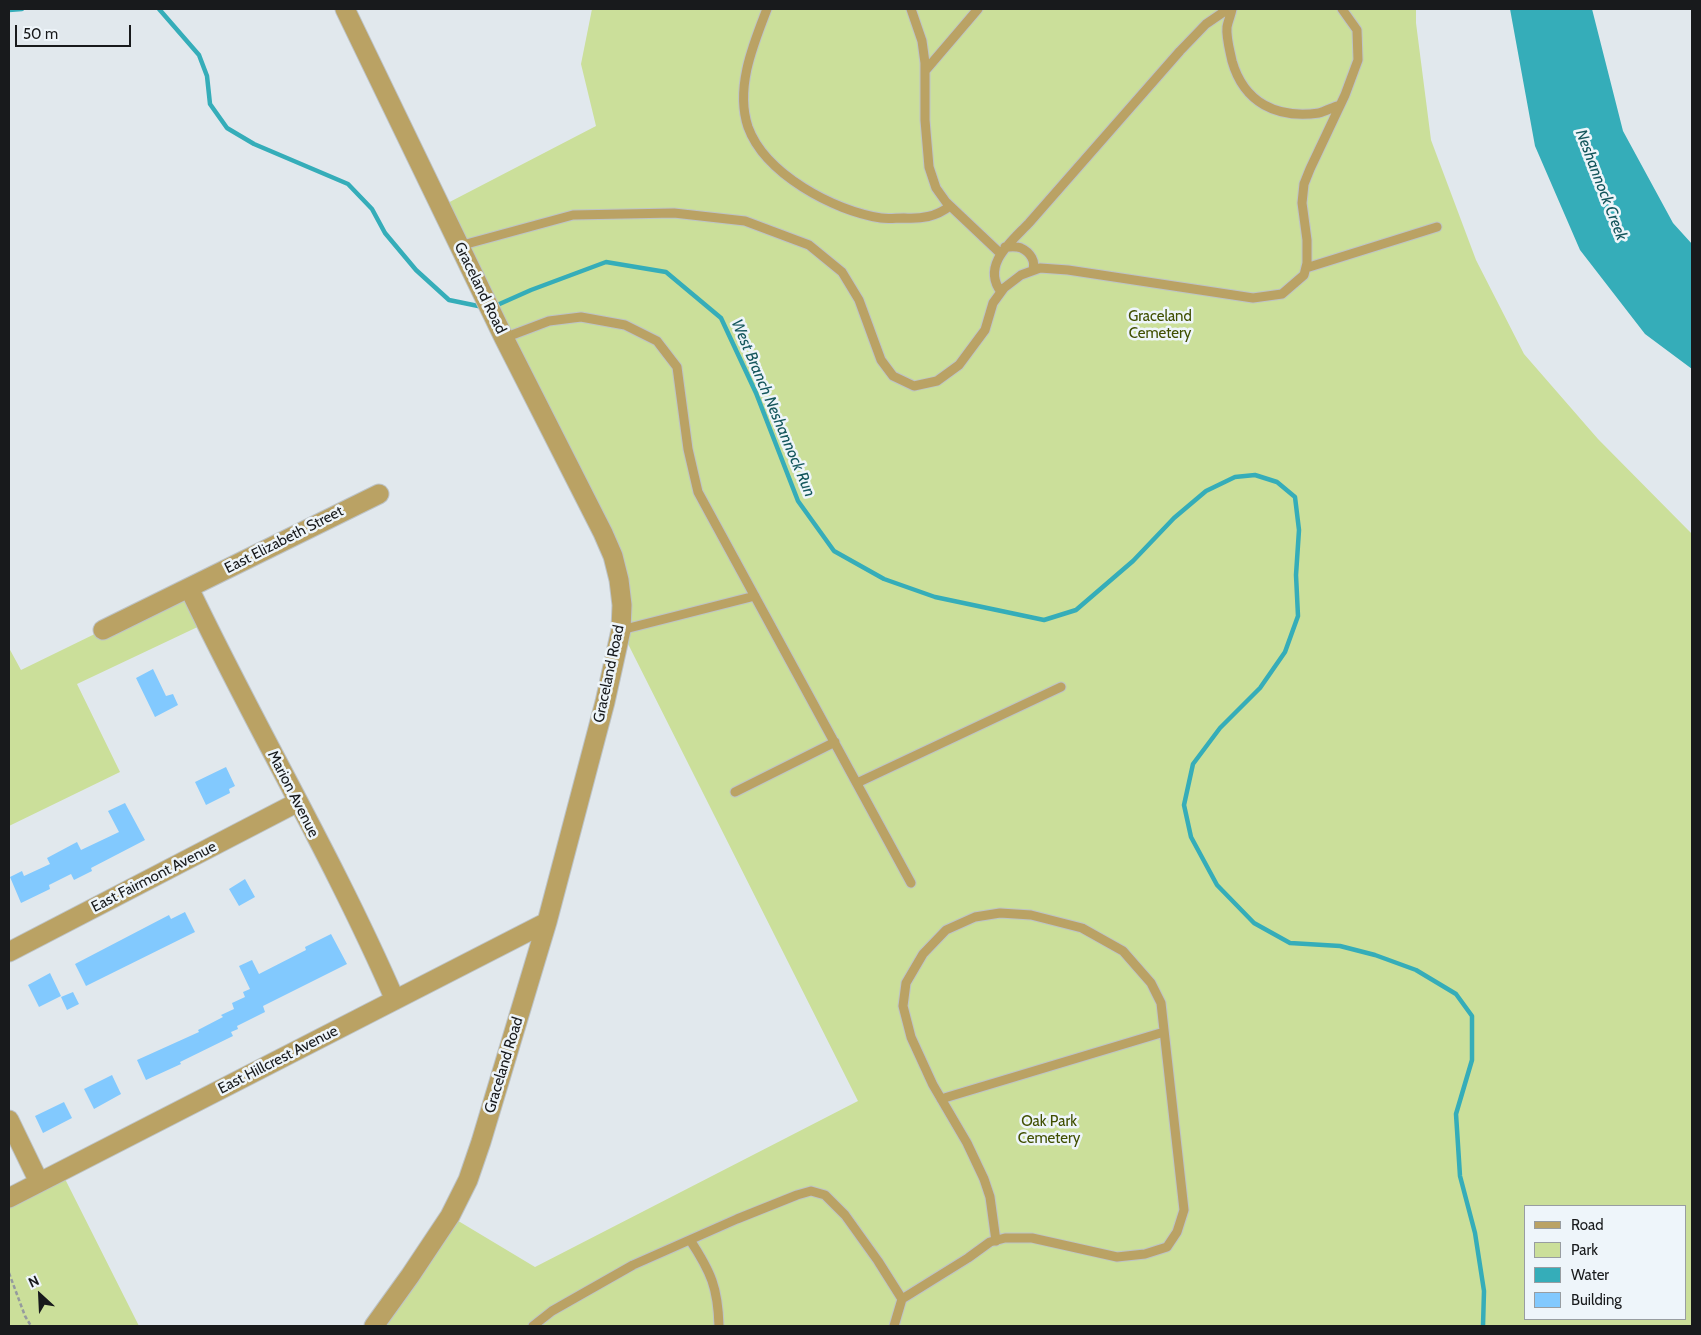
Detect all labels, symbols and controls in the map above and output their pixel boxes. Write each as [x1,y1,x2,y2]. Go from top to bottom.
scale bar [18,15,134,47]
text: 50 m [23,25,58,43]
water label: Neshannock Creek [1571,127,1631,243]
street label: Graceland Road [450,239,510,337]
park label: Graceland Cemetery [1128,308,1192,343]
water label: West Branch Neshannock Run [727,316,819,500]
street label: East Elizabeth Street [222,502,346,578]
street label: Graceland Road [590,623,628,725]
street label: Marion Avenue [263,748,323,840]
street label: East Fairmont Avenue [88,838,220,916]
street label: Graceland Road [481,1015,527,1115]
street label: East Hillcrest Avenue [215,1022,341,1098]
park label: Oak Park Cemetery [1018,1113,1080,1148]
legend [1524,1205,1686,1320]
text: Road [1571,1216,1604,1234]
text: Park [1571,1241,1598,1259]
text: Water [1571,1266,1609,1284]
north arrow [15,1270,65,1320]
text: N [25,1271,42,1292]
text: Building [1571,1291,1622,1309]

